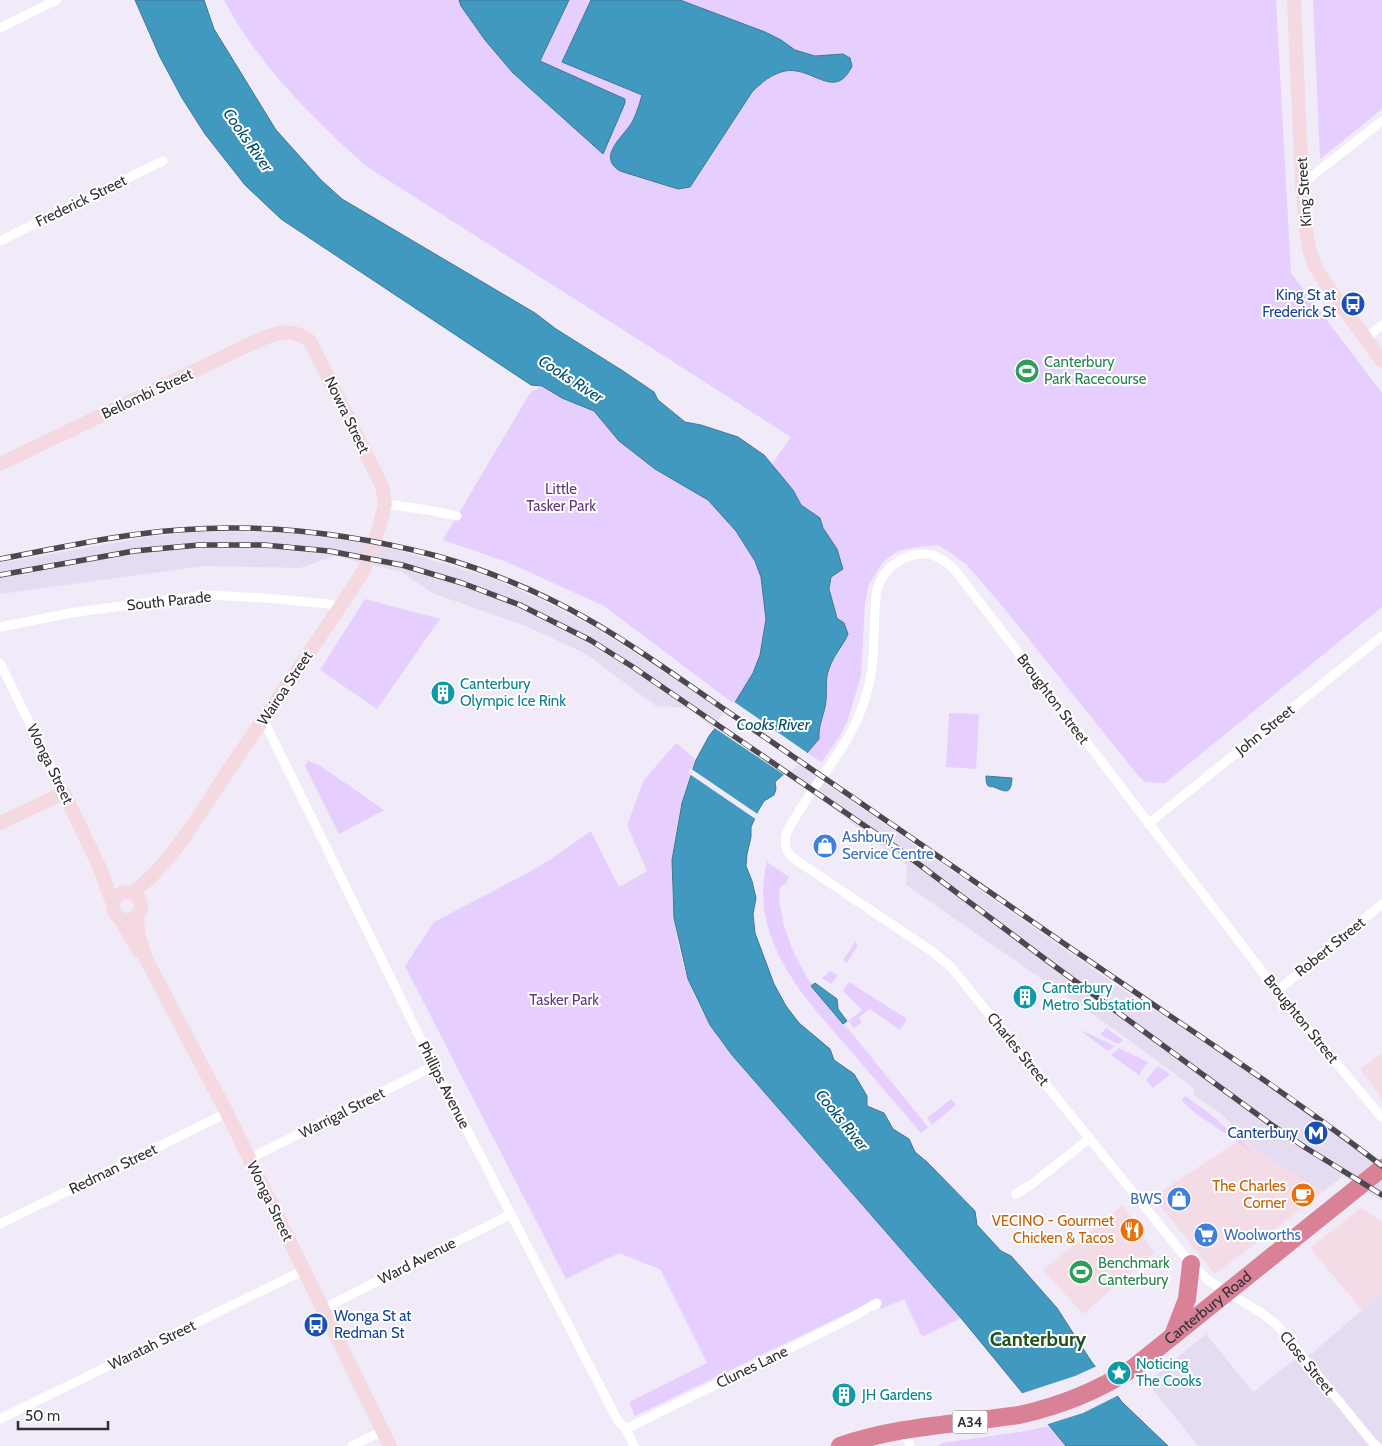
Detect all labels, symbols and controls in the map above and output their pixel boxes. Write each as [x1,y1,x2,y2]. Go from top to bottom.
water label: Cooks River [219,105,277,176]
street label: King Street [1293,157,1315,227]
street label: Frederick Street [33,171,129,231]
place label: King St at Frederick St [1262,286,1336,321]
bus stop icon: King St at Frederick St [1340,291,1366,317]
water label: Cooks River [535,351,608,407]
place label: Canterbury Park Racecourse [1044,353,1147,388]
sports icon: Canterbury Park Racecourse [1014,358,1040,384]
street label: Bellombi Street [99,365,195,423]
street label: Nowra Street [321,374,373,456]
park label: Little Tasker Park [526,480,596,515]
street label: South Parade [126,588,212,614]
street label: Wairoa Street [254,647,316,729]
street label: Broughton Street [1013,650,1093,748]
place label: Canterbury Olympic Ice Rink [460,675,566,710]
building icon: Canterbury Olympic Ice Rink [430,680,456,706]
street label: John Street [1231,701,1298,760]
water label: Cooks River [736,715,811,734]
street label: Wonga Street [23,721,77,807]
place label: Ashbury Service Centre [842,828,934,863]
shop icon: Ashbury Service Centre [812,833,838,859]
street label: Robert Street [1291,913,1369,981]
street label: Broughton Street [1260,971,1342,1067]
place label: Canterbury Metro Substation [1042,979,1151,1014]
building icon: Canterbury Metro Substation [1012,984,1038,1010]
park label: Tasker Park [529,991,599,1009]
street label: Charles Street [983,1009,1053,1089]
street label: Phillips Avenue [414,1038,474,1132]
street label: Warrigal Street [296,1084,388,1142]
water label: Cooks River [812,1086,873,1155]
metro station icon: Canterbury [1303,1120,1329,1146]
place label: Canterbury [1227,1124,1298,1142]
street label: Redman Street [66,1140,160,1198]
street label: Wonga Street [243,1158,297,1244]
place label: The Charles Corner [1212,1177,1286,1212]
cafe icon: The Charles Corner [1290,1182,1316,1208]
shop icon: BWS [1166,1186,1192,1212]
place label: BWS [1130,1190,1162,1208]
place label: VECINO - Gourmet Chicken & Tacos [992,1212,1114,1247]
restaurant icon: VECINO - Gourmet Chicken & Tacos [1119,1217,1145,1243]
supermarket icon: Woolworths [1193,1222,1219,1248]
place label: Woolworths [1224,1226,1301,1244]
street label: Ward Avenue [375,1234,459,1288]
place label: Benchmark Canterbury [1098,1254,1170,1289]
sports icon: Benchmark Canterbury [1068,1259,1094,1285]
street label: Canterbury Road [1161,1267,1255,1348]
place label: Wonga St at Redman St [334,1307,411,1342]
bus stop icon: Wonga St at Redman St [303,1312,329,1338]
street label: Waratah Street [105,1316,199,1374]
district label: Canterbury [990,1327,1087,1351]
street label: Close Street [1276,1328,1338,1398]
street label: Clunes Lane [713,1342,791,1392]
place label: Noticing The Cooks [1136,1355,1202,1390]
place icon: Noticing The Cooks [1106,1360,1132,1386]
building icon: JH Gardens [831,1382,857,1408]
place label: JH Gardens [861,1386,932,1404]
scale bar [18,1398,108,1430]
text: 50 m [25,1407,60,1425]
road number: A34 [952,1410,988,1434]

